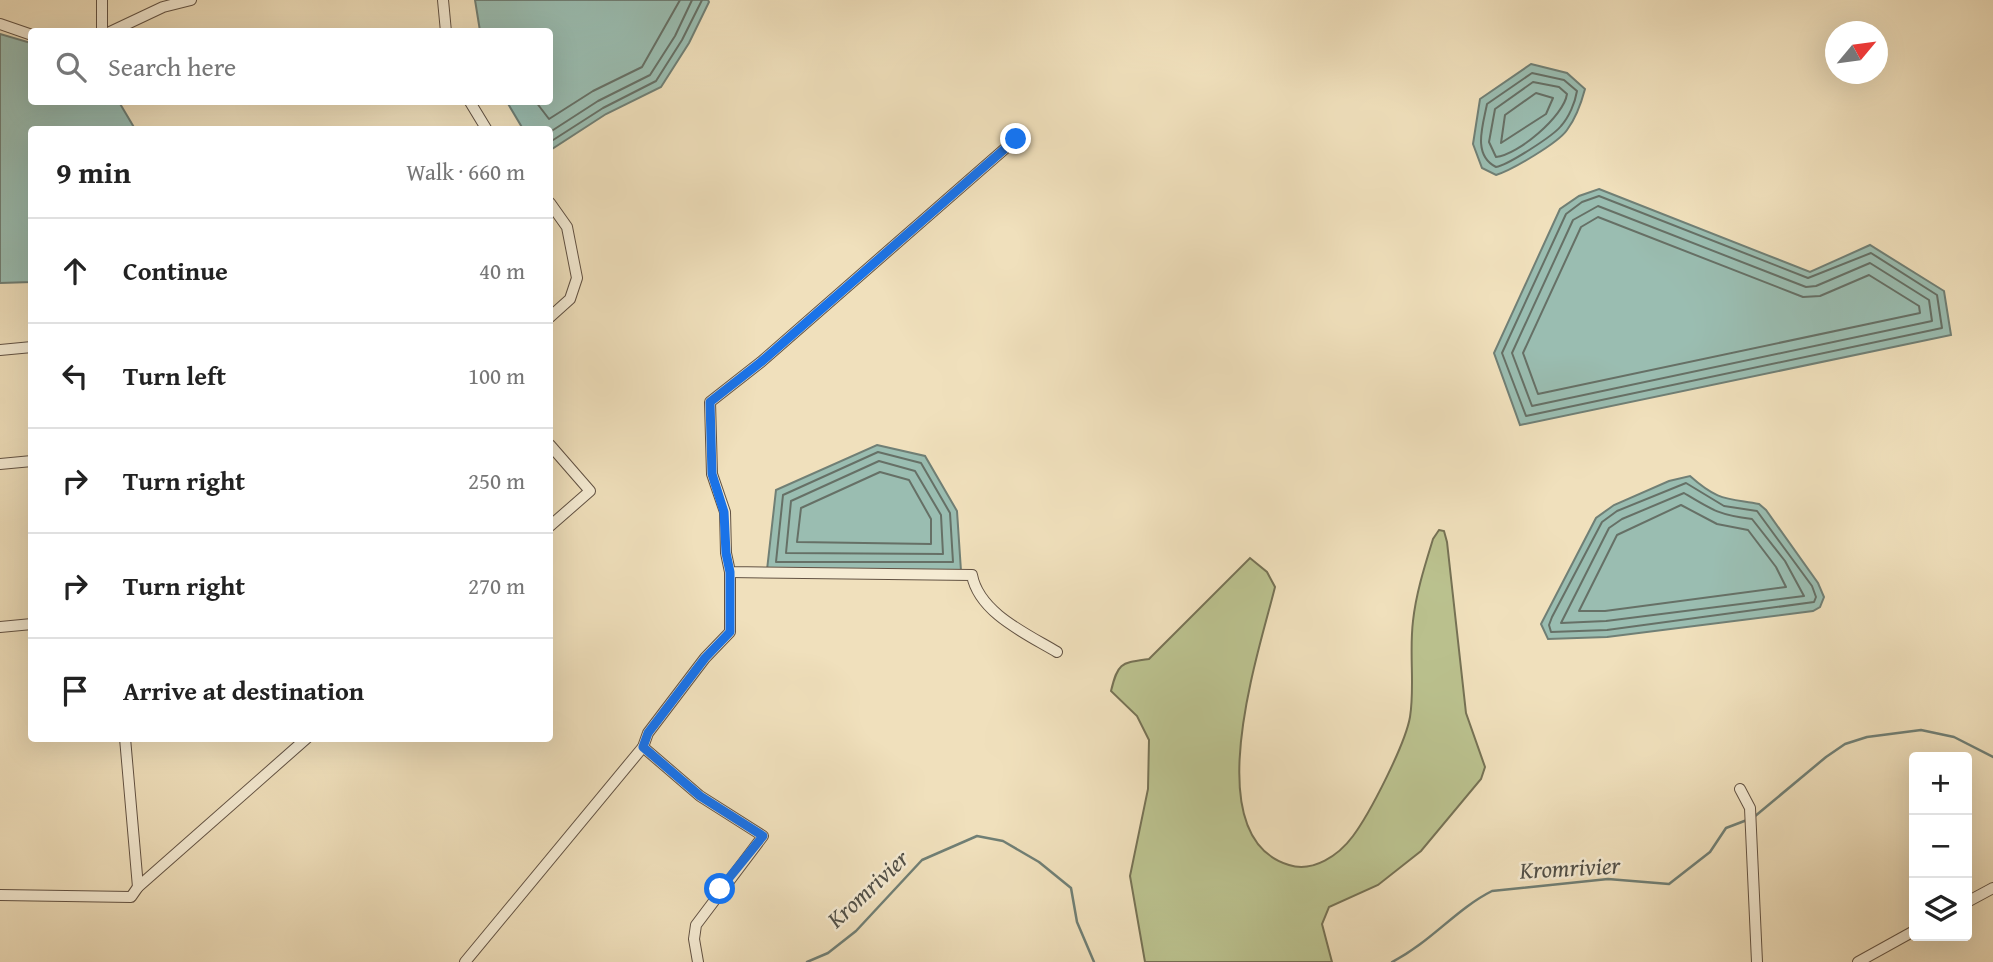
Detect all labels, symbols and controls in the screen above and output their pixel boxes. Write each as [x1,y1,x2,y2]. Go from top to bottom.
north arrow [1825,21,1888,84]
search box [28,28,553,105]
text: Search here [108,47,236,86]
icon: search [52,48,90,86]
route end [1000,123,1031,154]
text: 9 min [56,150,131,194]
text: Walk · 660 m [406,155,525,188]
text: Continue [123,251,228,290]
icon: ahead [56,252,94,290]
text: 40 m [479,254,525,287]
text: Turn left [123,356,226,395]
icon: left [56,357,94,395]
text: 100 m [468,359,525,392]
text: Turn right [123,461,245,500]
icon: right [56,462,94,500]
text: 250 m [468,464,525,497]
text: Turn right [123,566,245,605]
icon: right [56,567,94,605]
text: 270 m [468,569,525,602]
text: Arrive at destination [123,671,364,710]
icon: arrive [56,672,94,710]
map controls [1909,752,1972,941]
button: + [1909,752,1972,815]
button: − [1909,815,1972,878]
water label: Kromrivier [818,841,917,936]
water label: Kromrivier [1518,847,1622,888]
route start [704,873,735,904]
button: layers [1909,878,1972,941]

